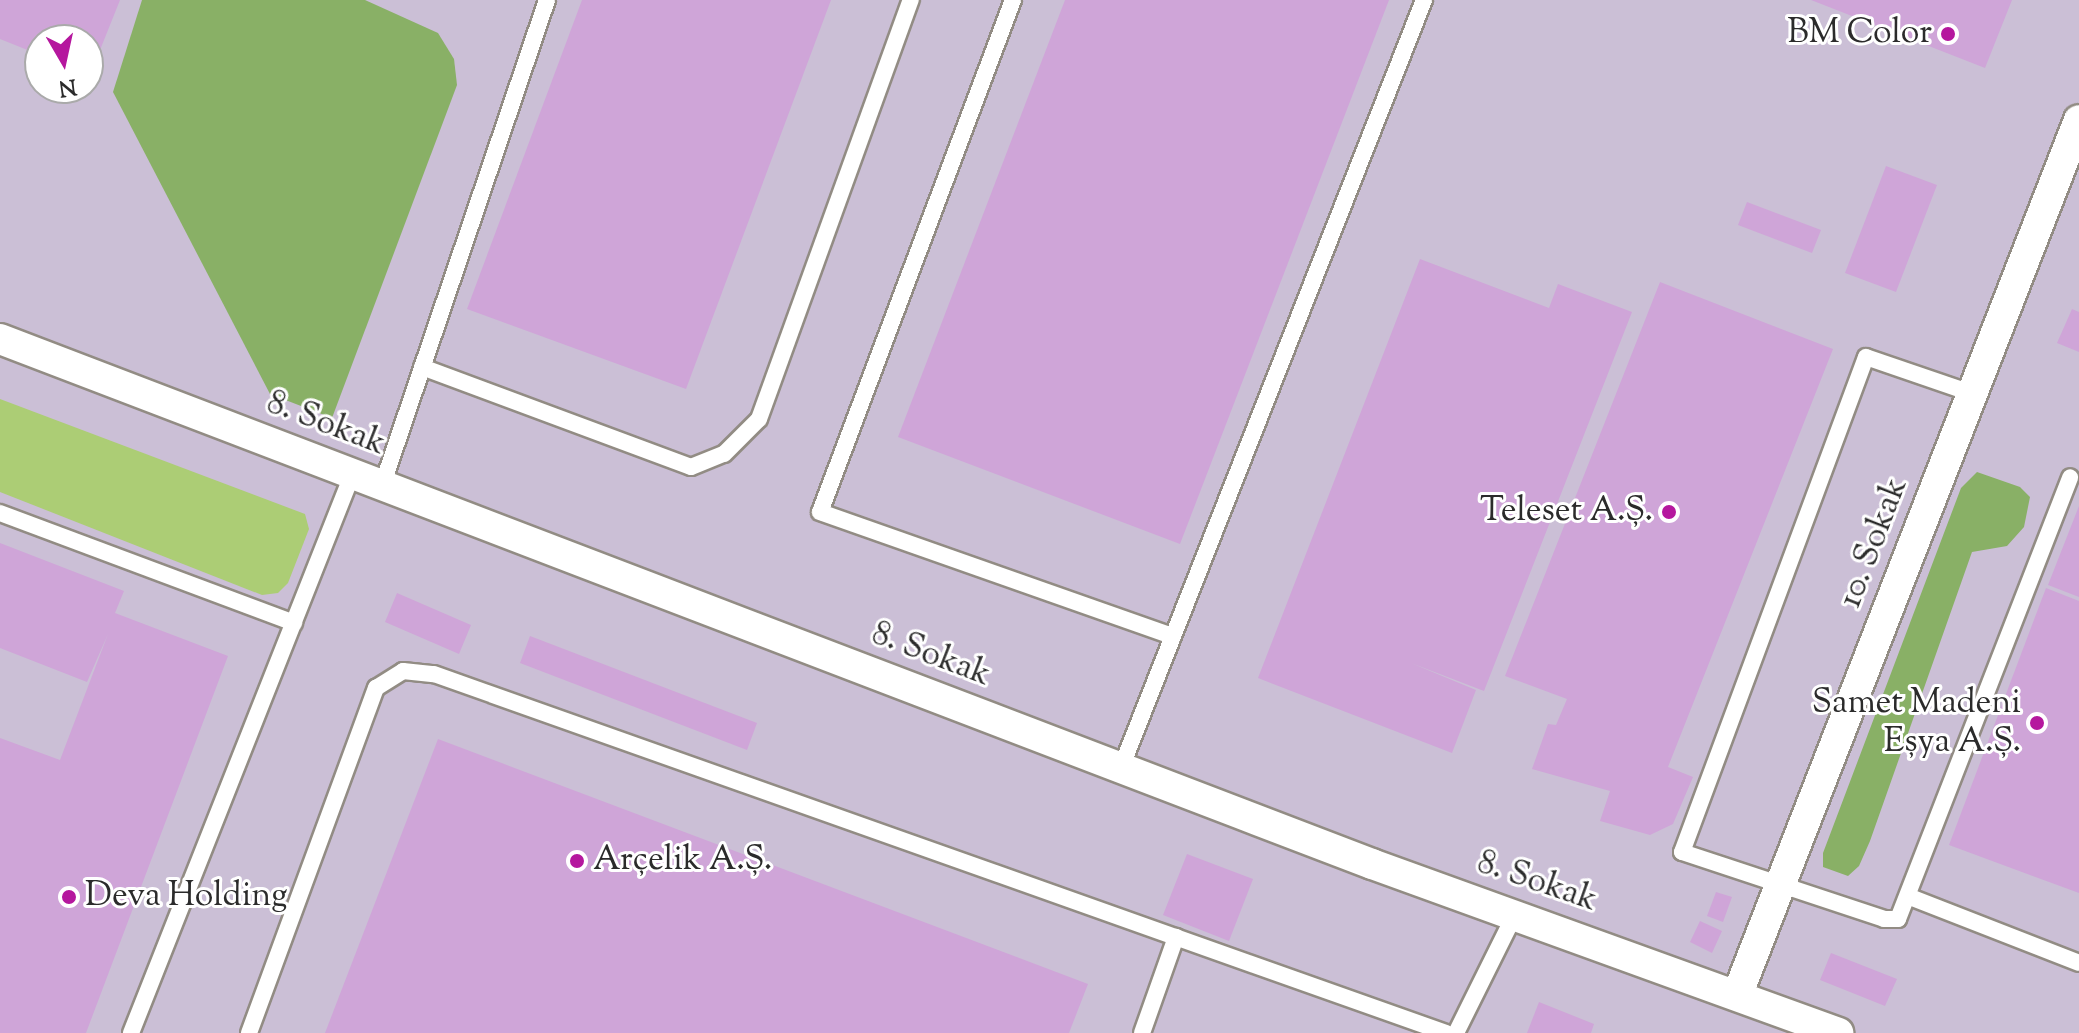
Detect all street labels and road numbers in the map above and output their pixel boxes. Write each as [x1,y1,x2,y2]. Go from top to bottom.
street label: 8. Sokak [261,383,391,465]
street label: 10. Sokak [1831,472,1917,614]
street label: 8. Sokak [866,614,996,696]
street label: 8. Sokak [1472,843,1602,921]

